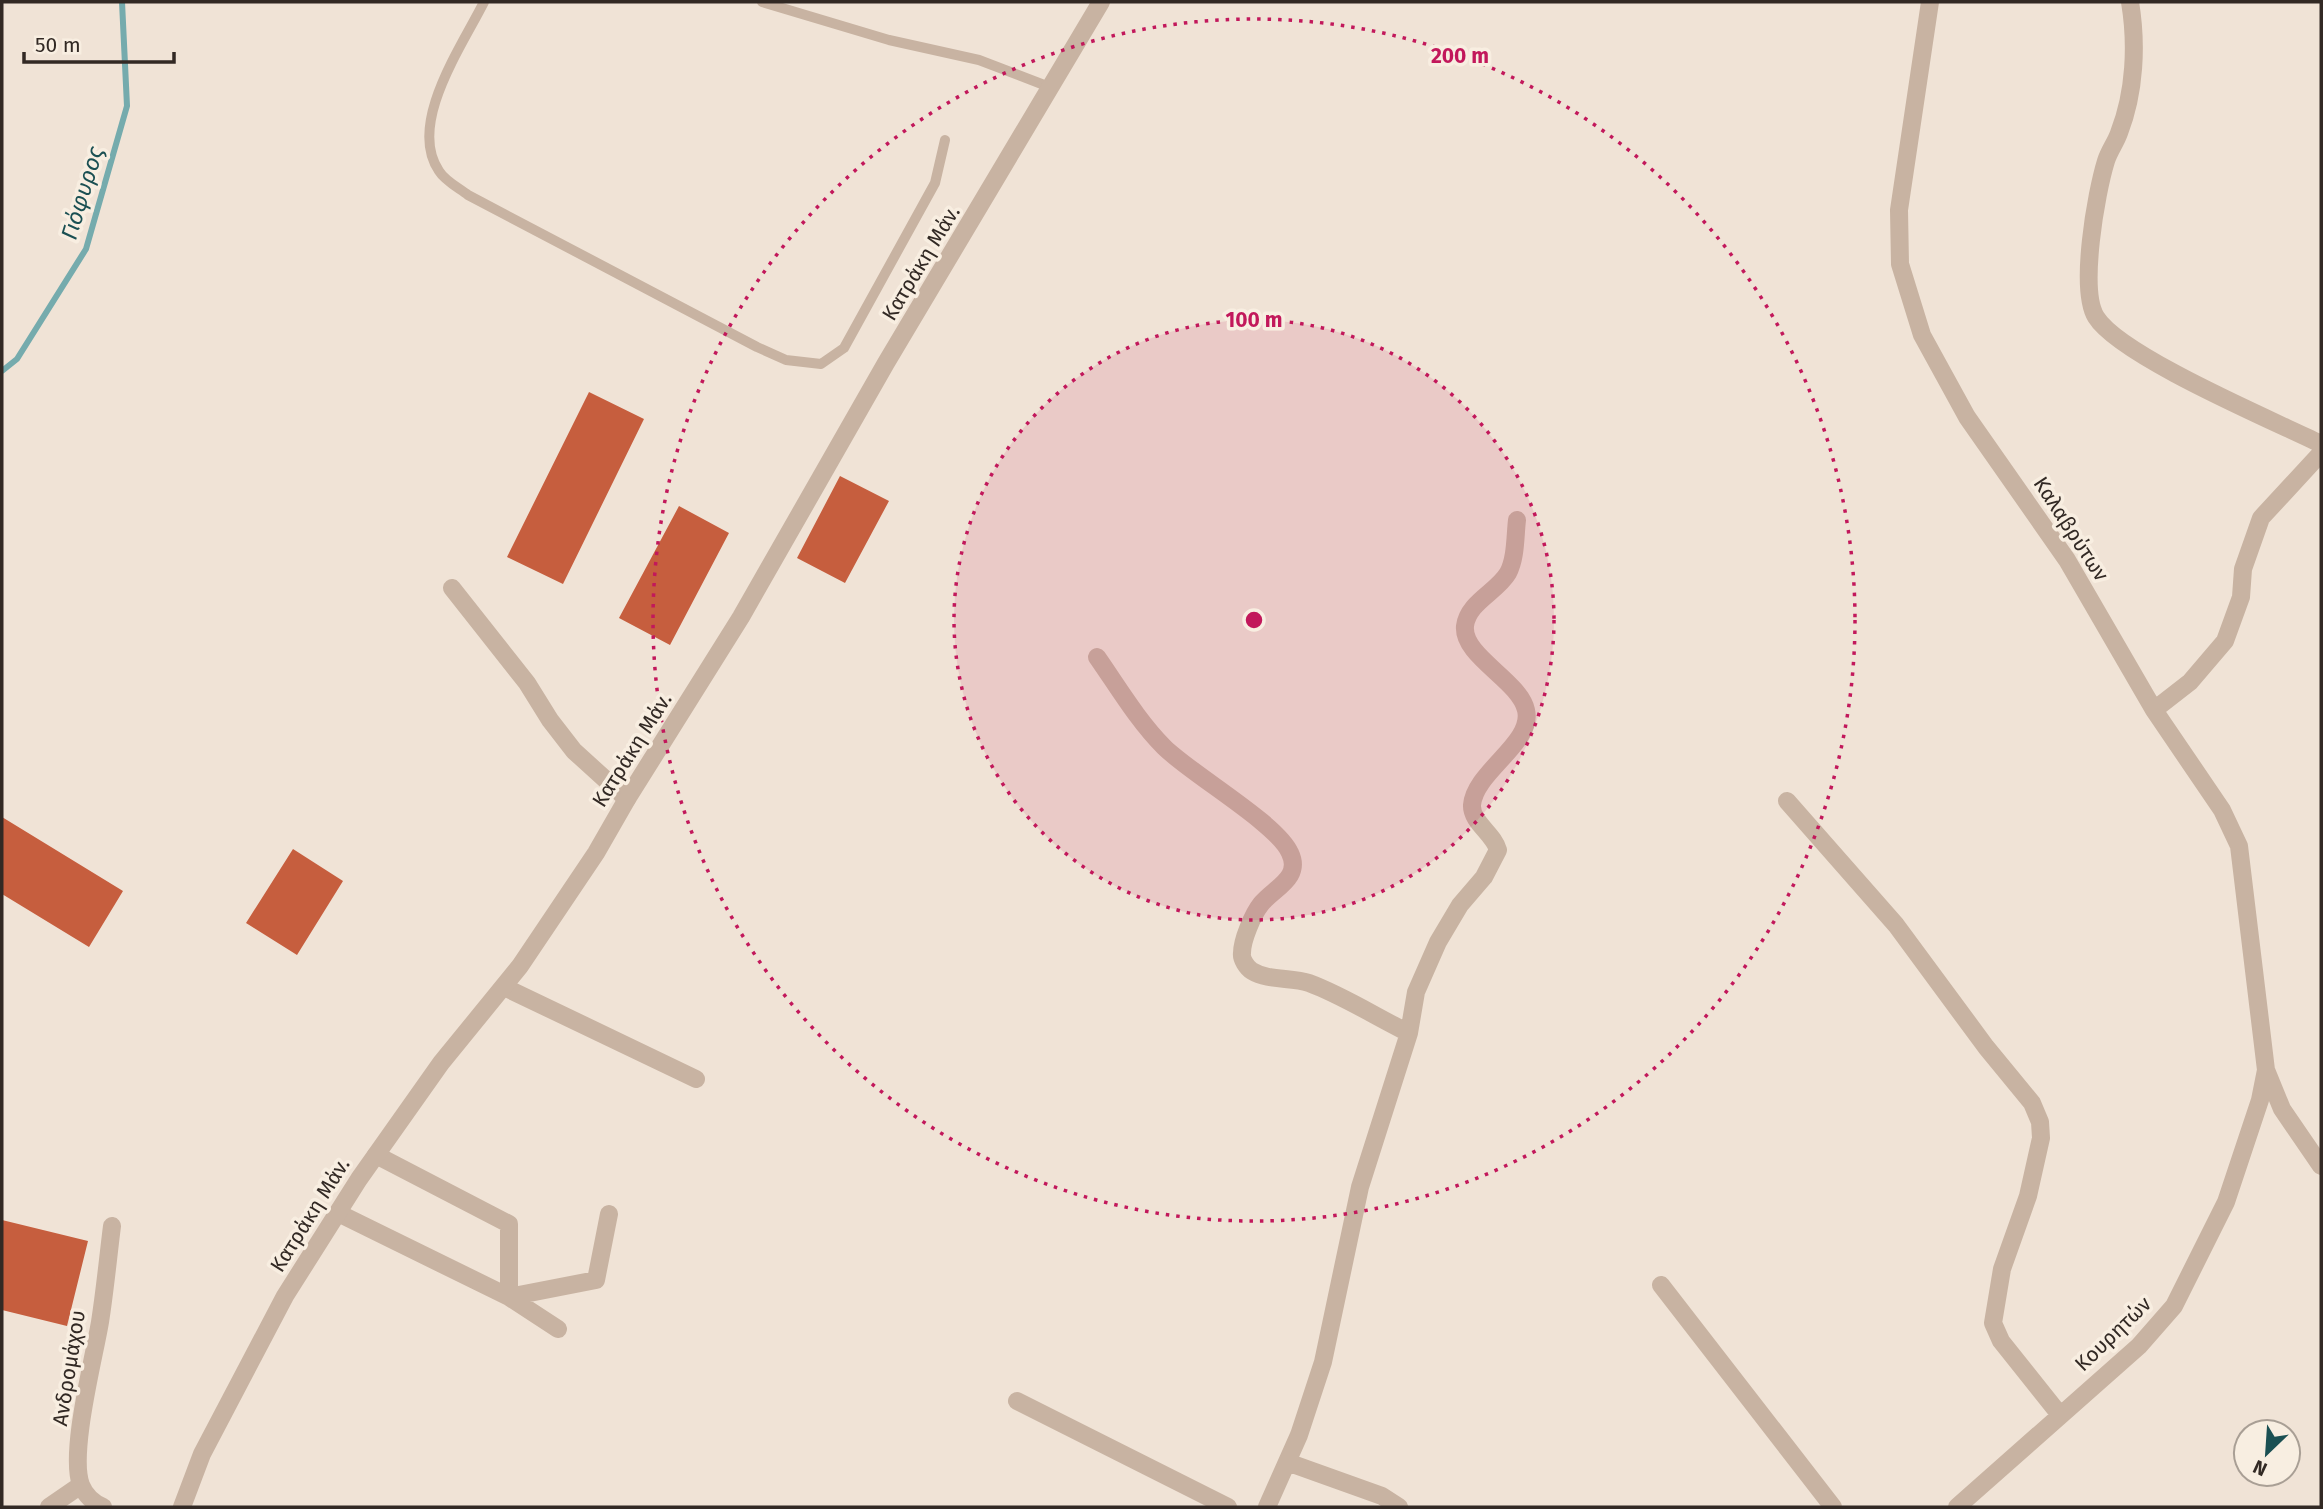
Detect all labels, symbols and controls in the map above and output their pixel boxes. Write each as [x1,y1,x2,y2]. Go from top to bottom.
scale bar [24,21,175,65]
text: 50 m [35,32,81,58]
text: 200 m [1431,43,1489,69]
water label: Γιόφυρος [55,143,110,243]
street label: Κατράκη Μάν. [876,201,966,325]
text: 100 m [1225,307,1283,333]
street label: Καλαβρύτων [2028,472,2114,586]
centre of rings [1242,608,1266,632]
street label: Κατράκη Μάν. [587,688,677,812]
street label: Κατράκη Μάν. [265,1153,355,1277]
street label: Κουρητών [2069,1291,2157,1377]
street label: Ανδρομάχου [47,1308,91,1428]
north arrow [2232,1418,2302,1488]
text: N [2249,1455,2271,1481]

